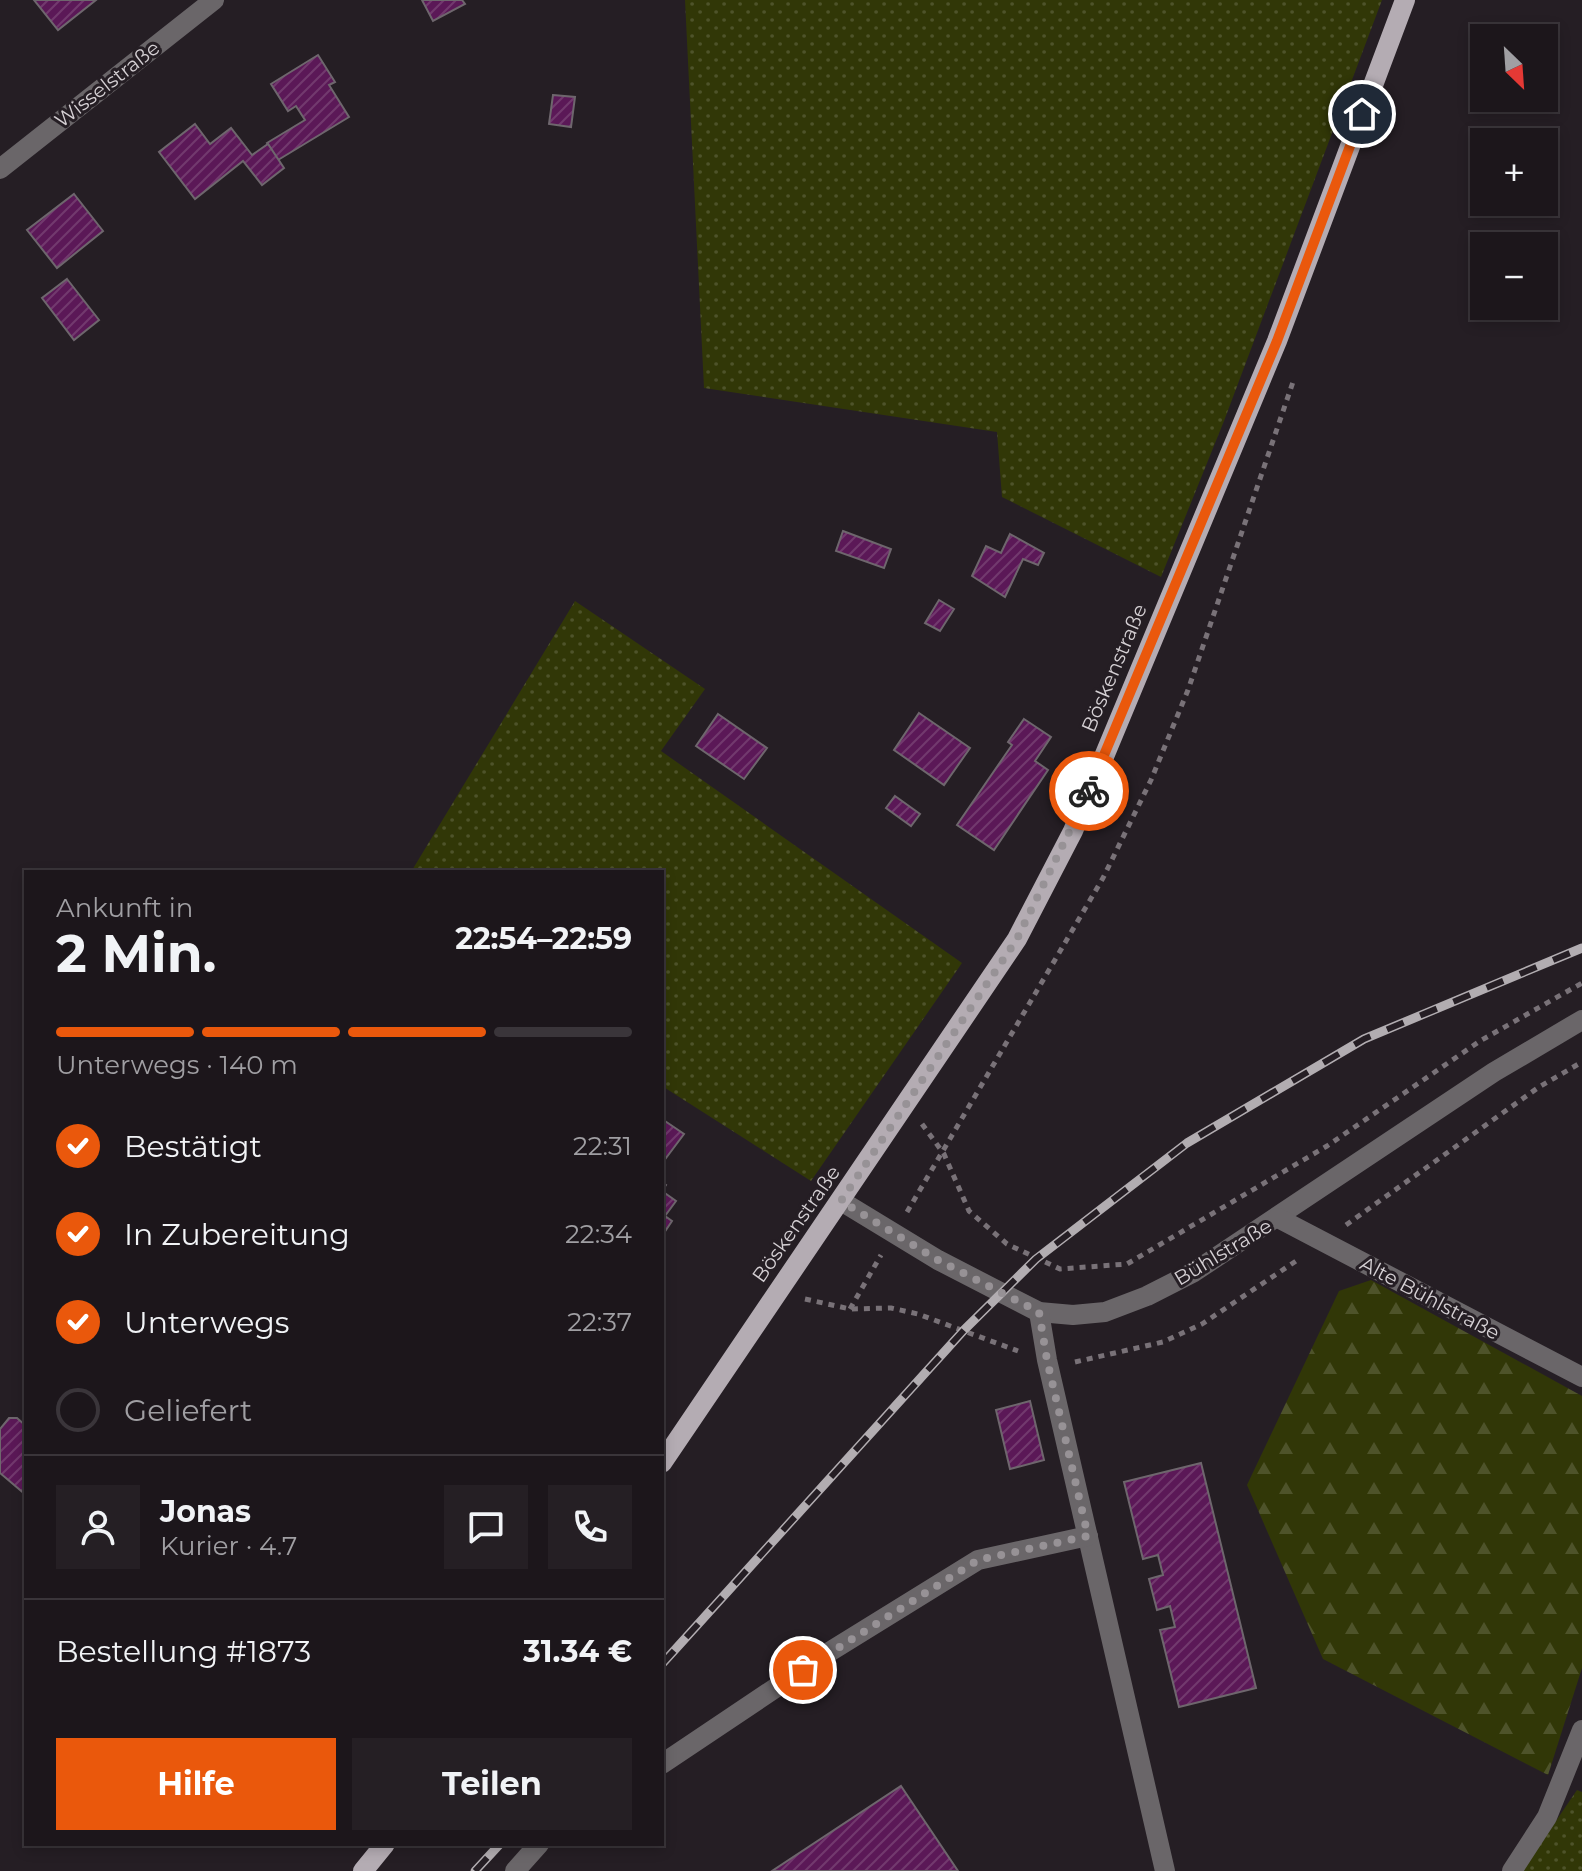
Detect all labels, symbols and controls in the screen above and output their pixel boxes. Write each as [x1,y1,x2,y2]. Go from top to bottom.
north arrow [1470,24,1558,112]
map controls [1470,24,1558,320]
street label: Wisselstraße [50,36,164,132]
pin [1328,80,1396,148]
icon: home [1340,92,1384,136]
button: + [1470,128,1558,216]
button: − [1470,232,1558,320]
street label: Böskenstraße [1076,600,1152,736]
courier [1049,751,1129,831]
icon: bike [1067,769,1111,813]
text: Ankunft in [56,892,193,924]
text: 22:54–22:59 [455,920,632,957]
text: 2 Min. [56,922,216,985]
text: Unterwegs · 140 m [56,1049,298,1081]
icon: check [56,1124,100,1168]
text: Bestätigt [124,1128,262,1165]
text: 22:31 [573,1130,632,1162]
street label: Böskenstraße [747,1161,845,1287]
icon: check [56,1212,100,1256]
street label: Bühlstraße [1170,1213,1276,1291]
text: In Zubereitung [124,1216,350,1253]
text: 22:34 [565,1218,632,1250]
street label: Alte Bühlstraße [1356,1251,1504,1345]
icon: check [56,1300,100,1344]
text: Unterwegs [124,1304,289,1341]
text: 22:37 [567,1306,632,1338]
text: Geliefert [124,1392,252,1429]
button: person [56,1485,140,1569]
button: chat [444,1485,528,1569]
button: phone [548,1485,632,1569]
text: Jonas [160,1493,251,1530]
text: Kurier · 4.7 [160,1530,297,1562]
text: Bestellung #1873 [56,1633,311,1670]
text: 31.34 € [523,1633,632,1670]
pin [769,1636,837,1704]
icon: bag [781,1648,825,1692]
button: Hilfe [56,1738,336,1830]
button: Teilen [352,1738,632,1830]

